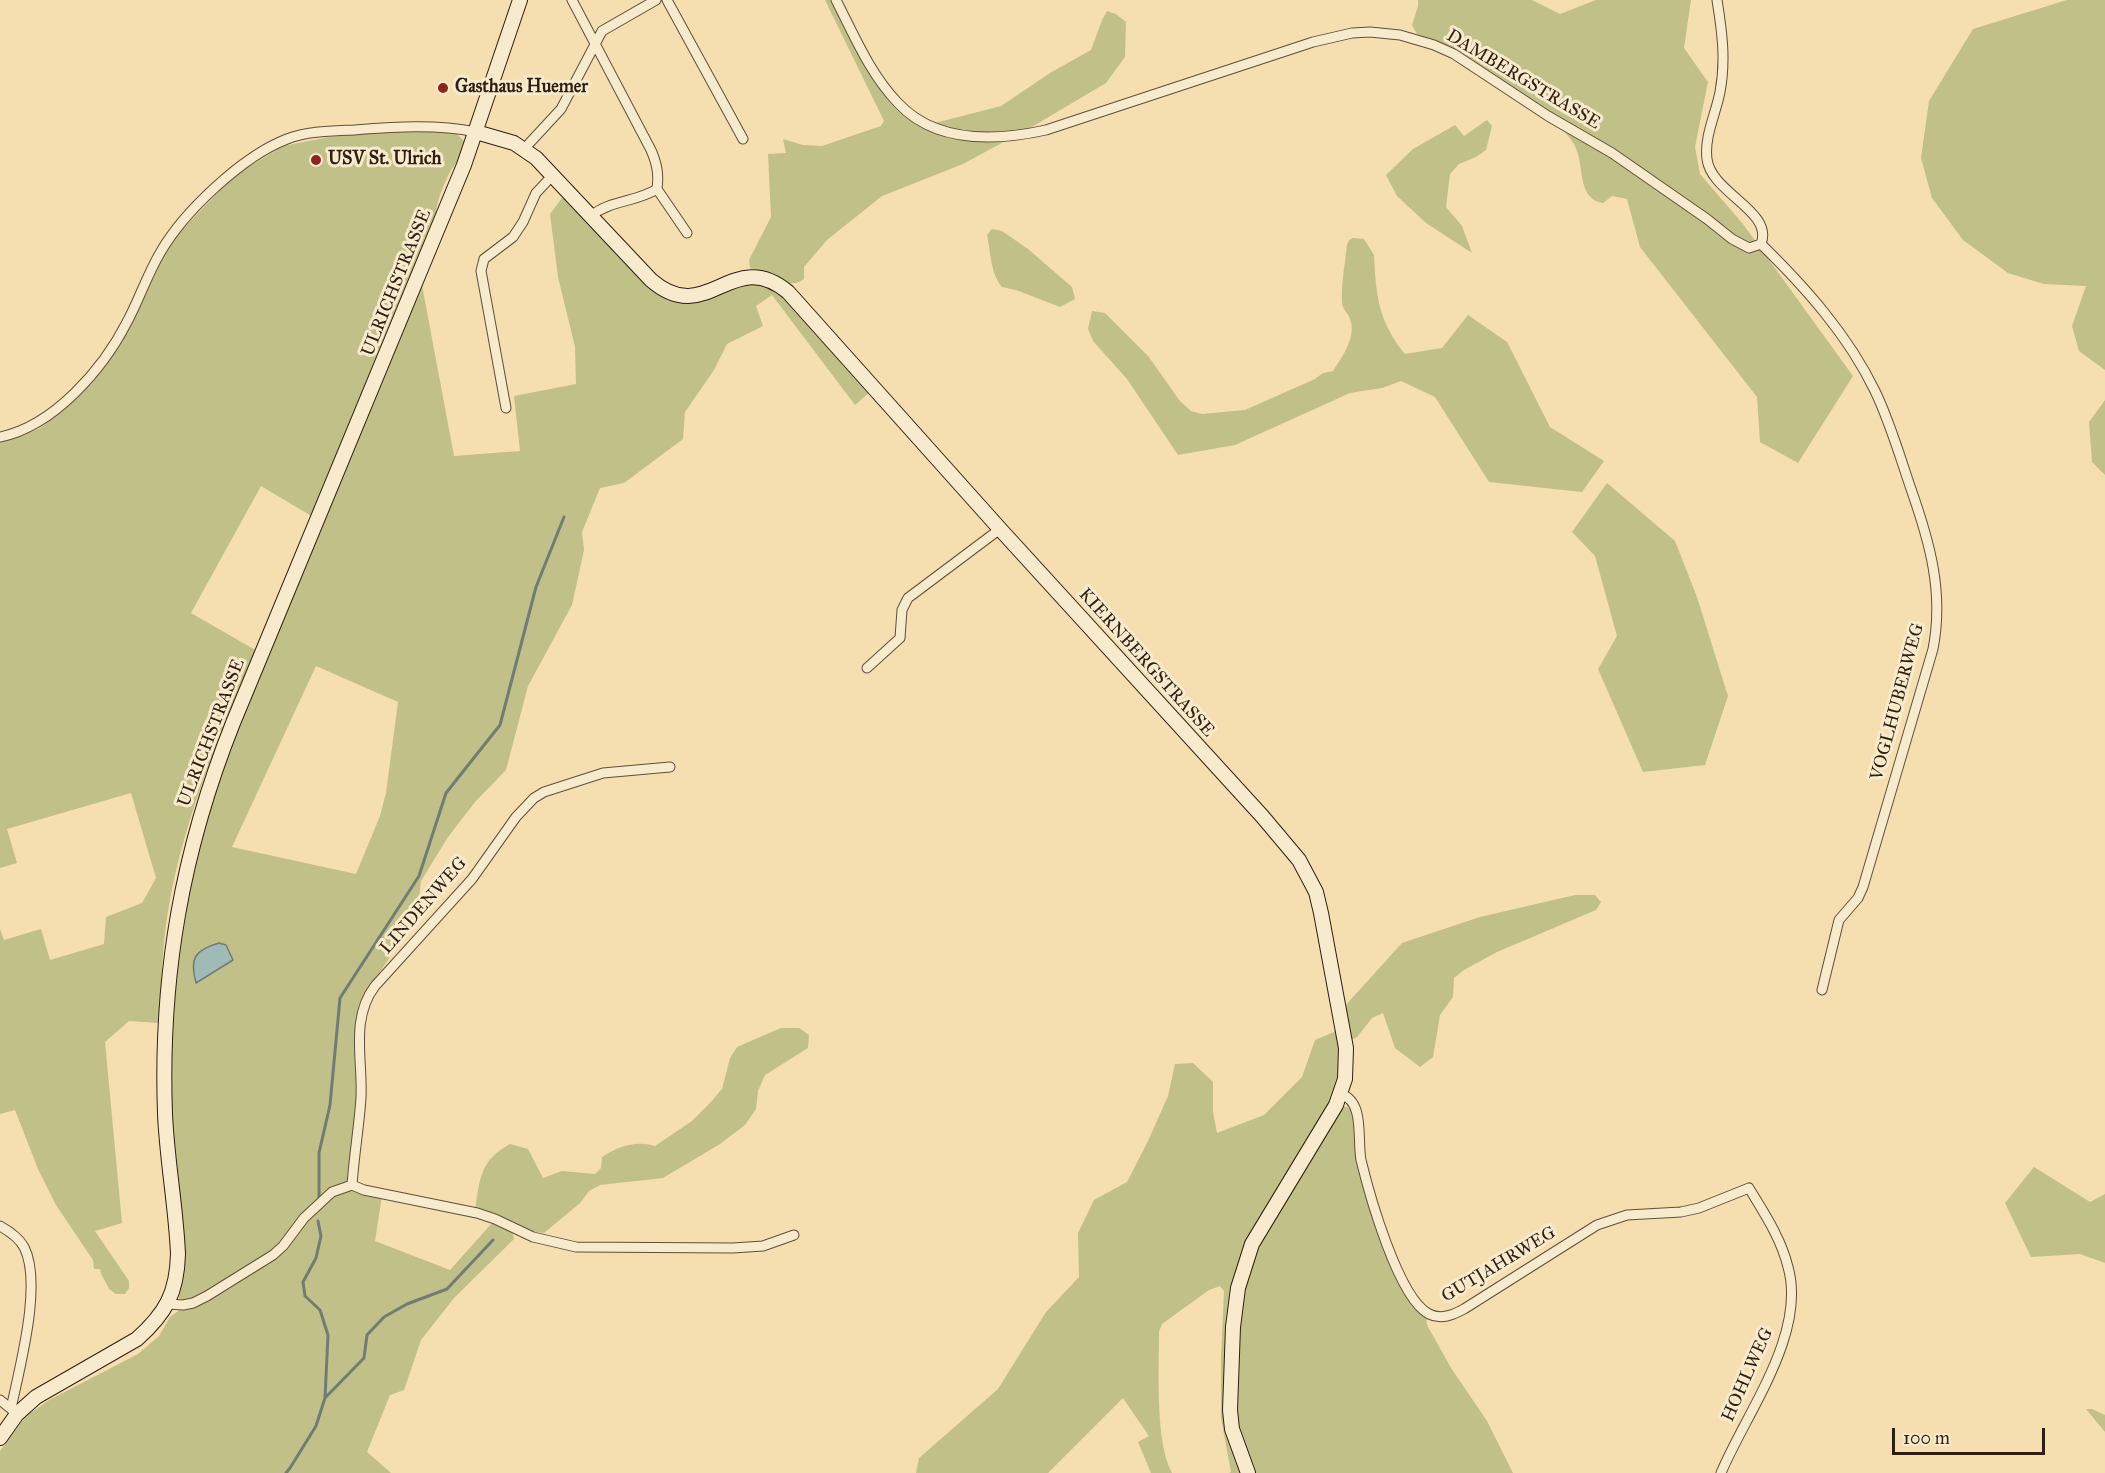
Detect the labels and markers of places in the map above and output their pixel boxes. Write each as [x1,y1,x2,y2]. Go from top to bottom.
place label: Gasthaus Huemer [455,77,588,99]
marker: Gasthaus Huemer [436,81,450,95]
place label: USV St. Ulrich [328,149,441,171]
marker: USV St. Ulrich [309,153,323,167]

